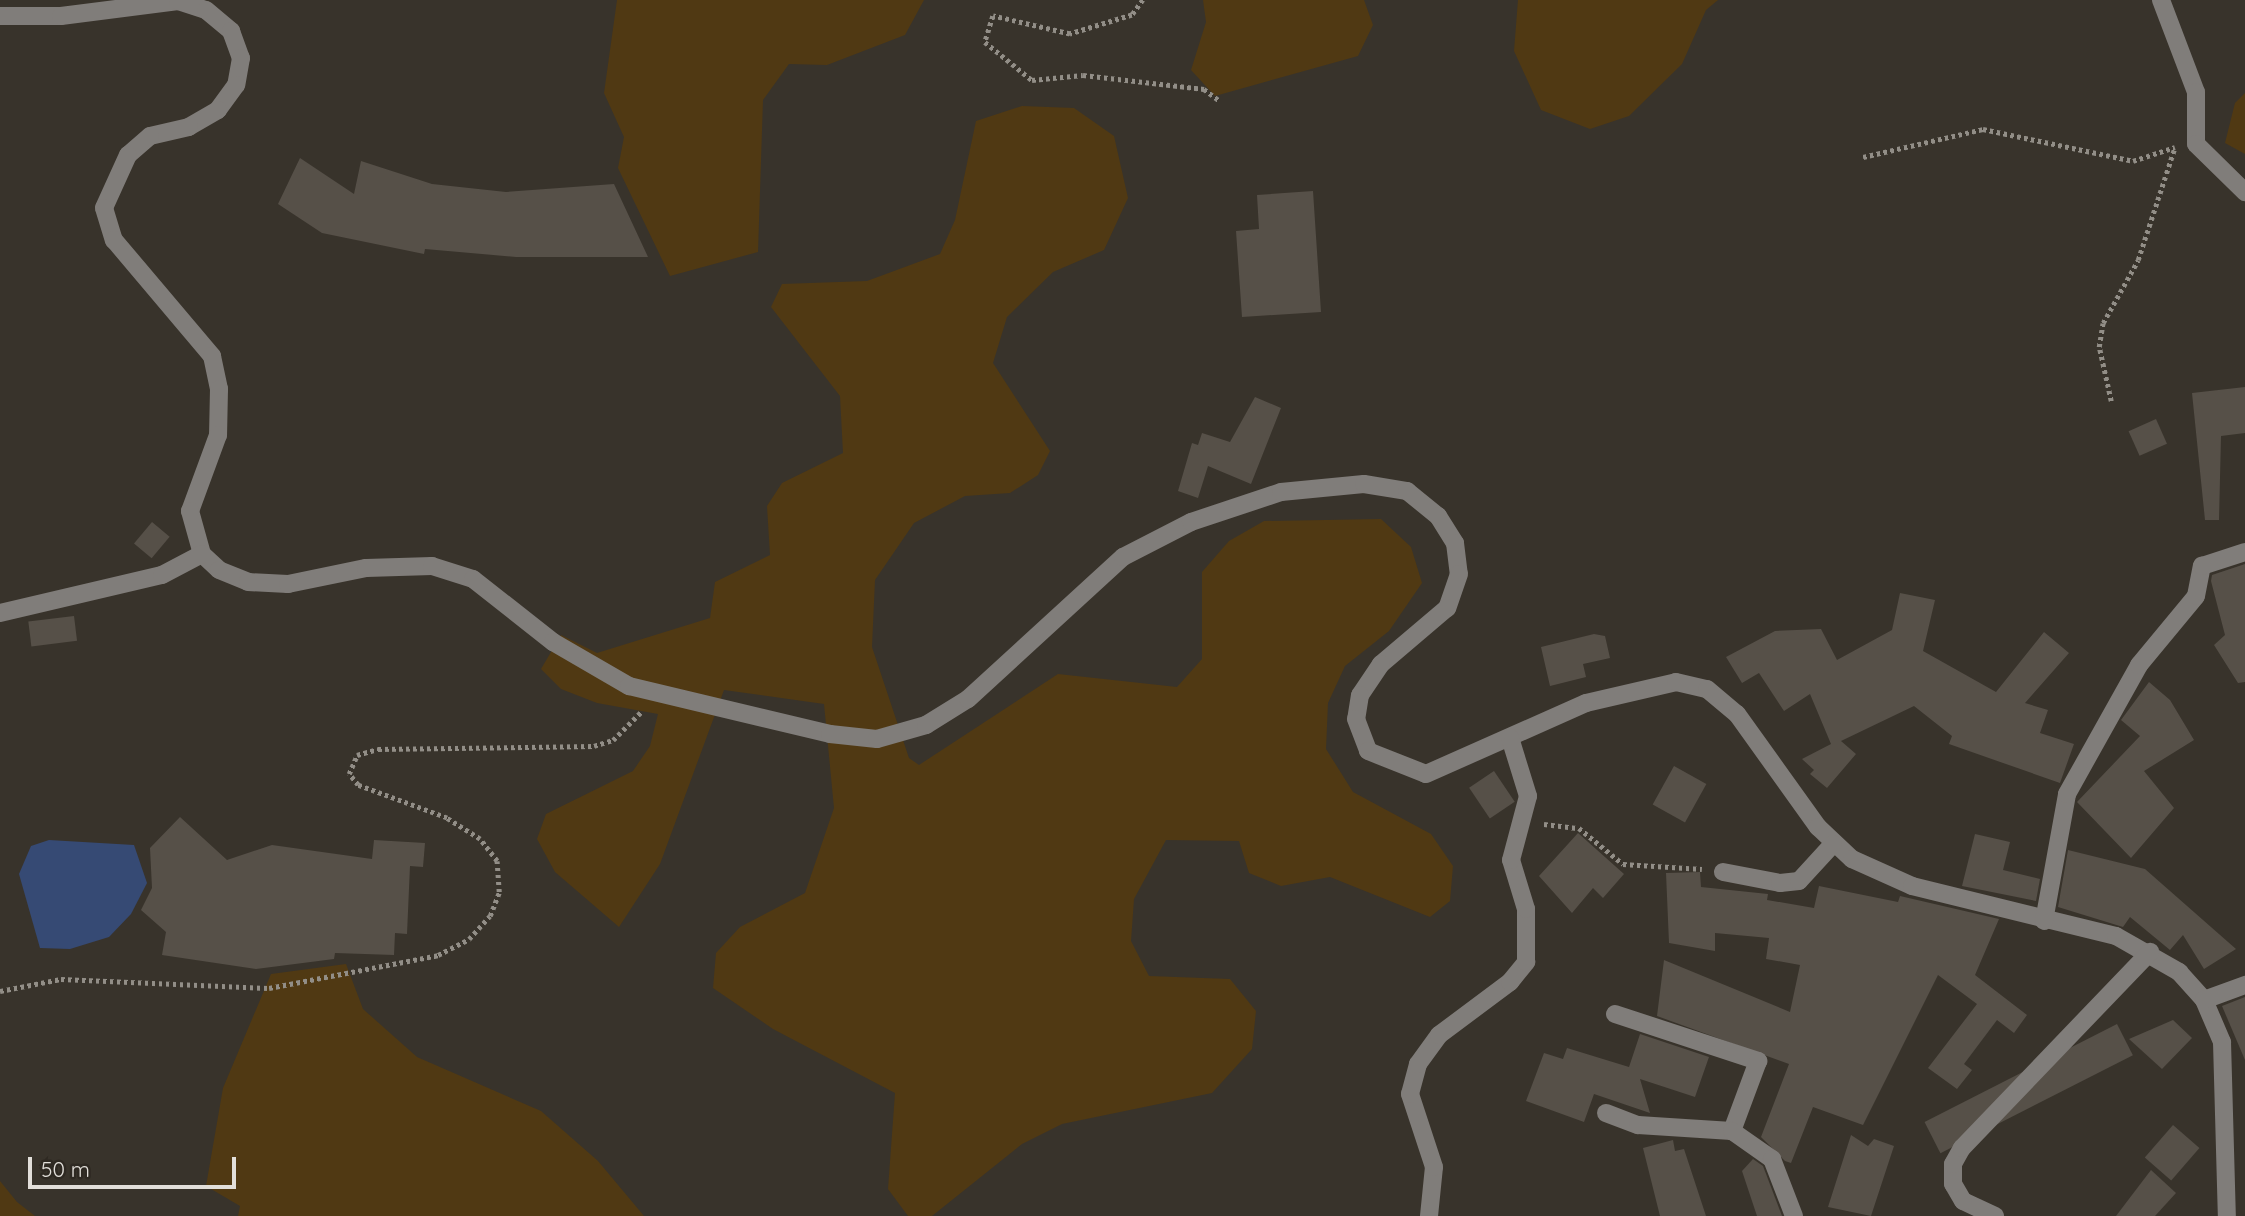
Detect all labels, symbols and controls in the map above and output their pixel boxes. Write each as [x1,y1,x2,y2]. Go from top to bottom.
scale bar [32,1142,240,1186]
text: 50 m [41,1156,90,1182]

